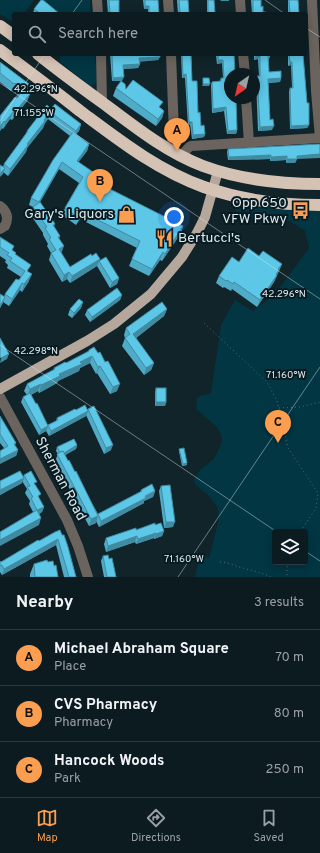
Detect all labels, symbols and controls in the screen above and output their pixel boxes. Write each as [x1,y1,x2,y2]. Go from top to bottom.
search box [12,12,308,56]
icon: search [26,23,48,45]
text: Search here [58,25,138,44]
north arrow [224,68,260,104]
text: 42.296°N [14,83,58,96]
text: 71.155°W [14,107,54,120]
pin: A [164,118,190,151]
pin: B [87,169,113,202]
place label: Opp 650 VFW Pkwy [222,195,287,228]
bus stop icon: Opp 650 VFW Pkwy [290,201,310,221]
shop icon: Gary's Liquors [117,204,137,224]
place label: Gary's Liquors [24,206,114,223]
your location [164,207,184,227]
restaurant icon: Bertucci's [155,228,175,248]
place label: Bertucci's [178,230,241,247]
text: 42.296°N [262,288,306,301]
text: 42.298°N [14,345,58,358]
text: 71.160°W [266,369,306,382]
pin: C [265,410,291,443]
street label: Sherman Road [31,434,89,524]
map controls [272,529,308,565]
button: layers [272,529,308,565]
text: 71.160°W [164,553,204,566]
text: Nearby [16,592,73,614]
text: 3 results [254,595,304,611]
text: Michael Abraham Square [54,640,229,659]
text: A [24,650,34,666]
text: 70 m [275,650,304,666]
text: Place [54,659,86,675]
text: CVS Pharmacy [54,696,157,715]
text: B [25,706,33,722]
text: 80 m [274,706,304,722]
text: Pharmacy [54,715,113,731]
text: Hancock Woods [54,752,164,771]
text: C [25,762,33,778]
text: 250 m [266,762,304,778]
text: Park [54,771,81,787]
tab: Map [36,807,58,845]
tab: Directions [131,807,181,845]
tab: Saved [253,807,284,845]

